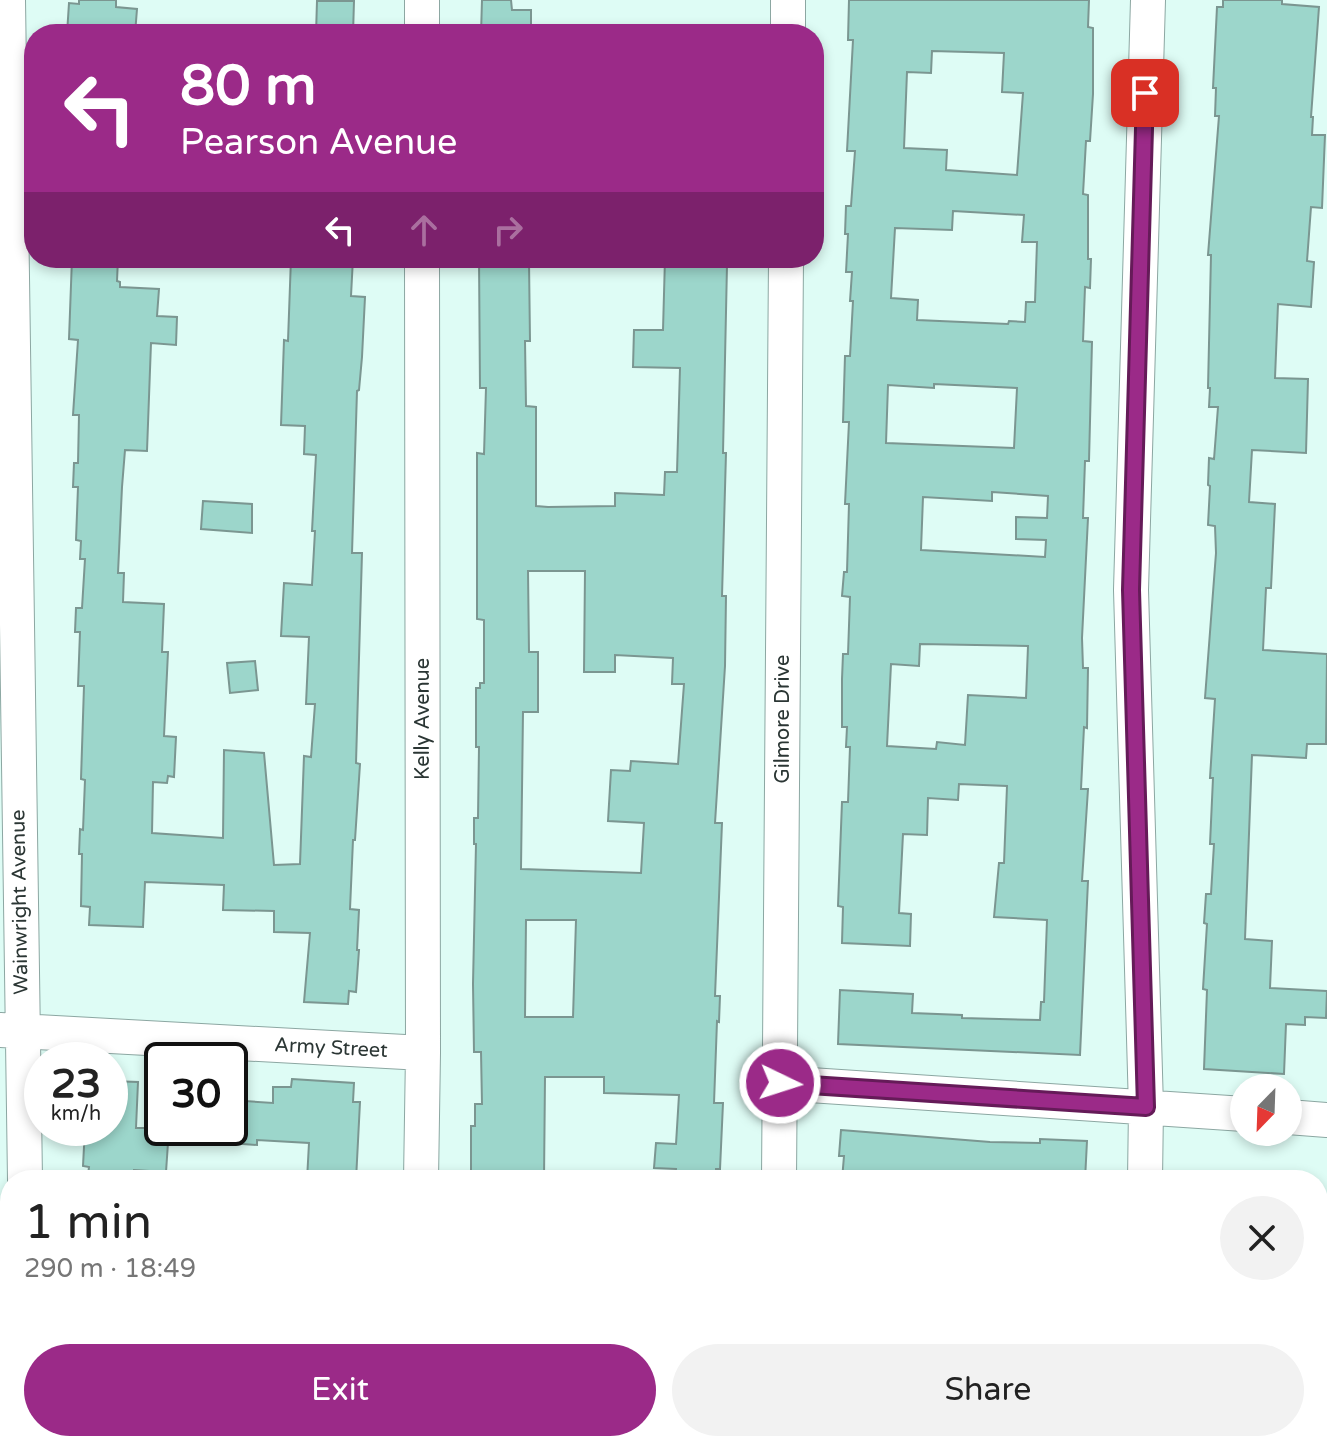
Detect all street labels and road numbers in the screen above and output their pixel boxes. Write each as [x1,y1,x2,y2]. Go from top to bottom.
street label: Gilmore Drive [771,655,795,783]
street label: Kelly Avenue [411,658,435,780]
street label: Wainwright Avenue [6,809,34,995]
street label: Army Street [274,1033,389,1063]

